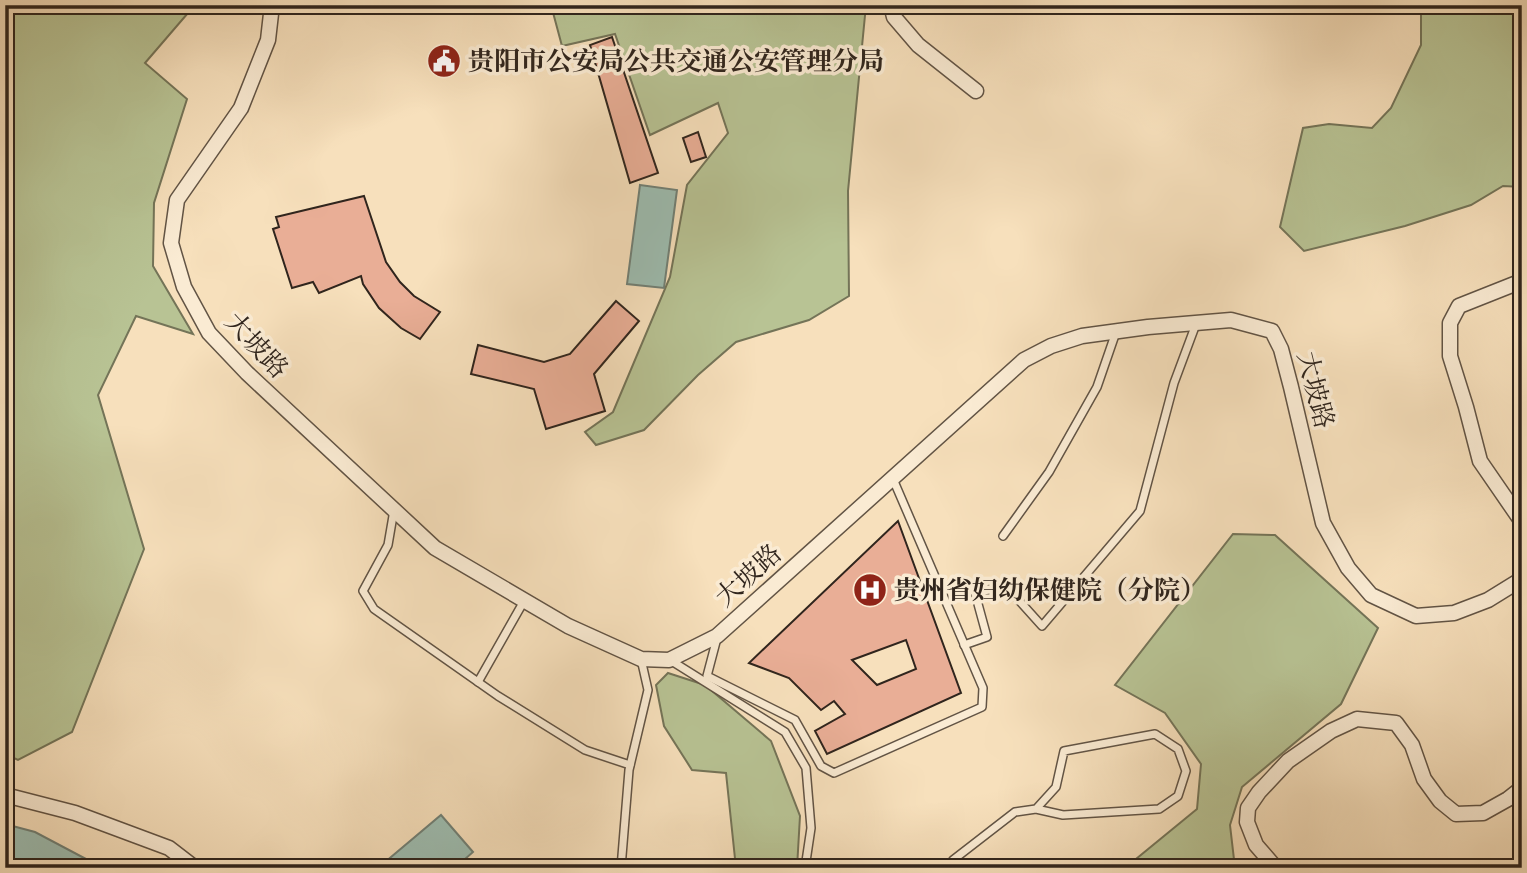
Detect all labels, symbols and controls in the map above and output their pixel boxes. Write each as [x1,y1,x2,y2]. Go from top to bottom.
place label: 贵阳市公安局公共交通公安管理分局 [468,41,884,80]
public building icon: 贵阳市公安局公共交通公安管理分局 [425,42,463,80]
street label: 大坡路 [217,303,298,386]
street label: 大坡路 [1288,347,1345,432]
street label: 大坡路 [706,534,790,615]
place label: 贵州省妇幼保健院（分院） [894,570,1206,609]
hospital icon: 贵州省妇幼保健院（分院） [851,571,889,609]

